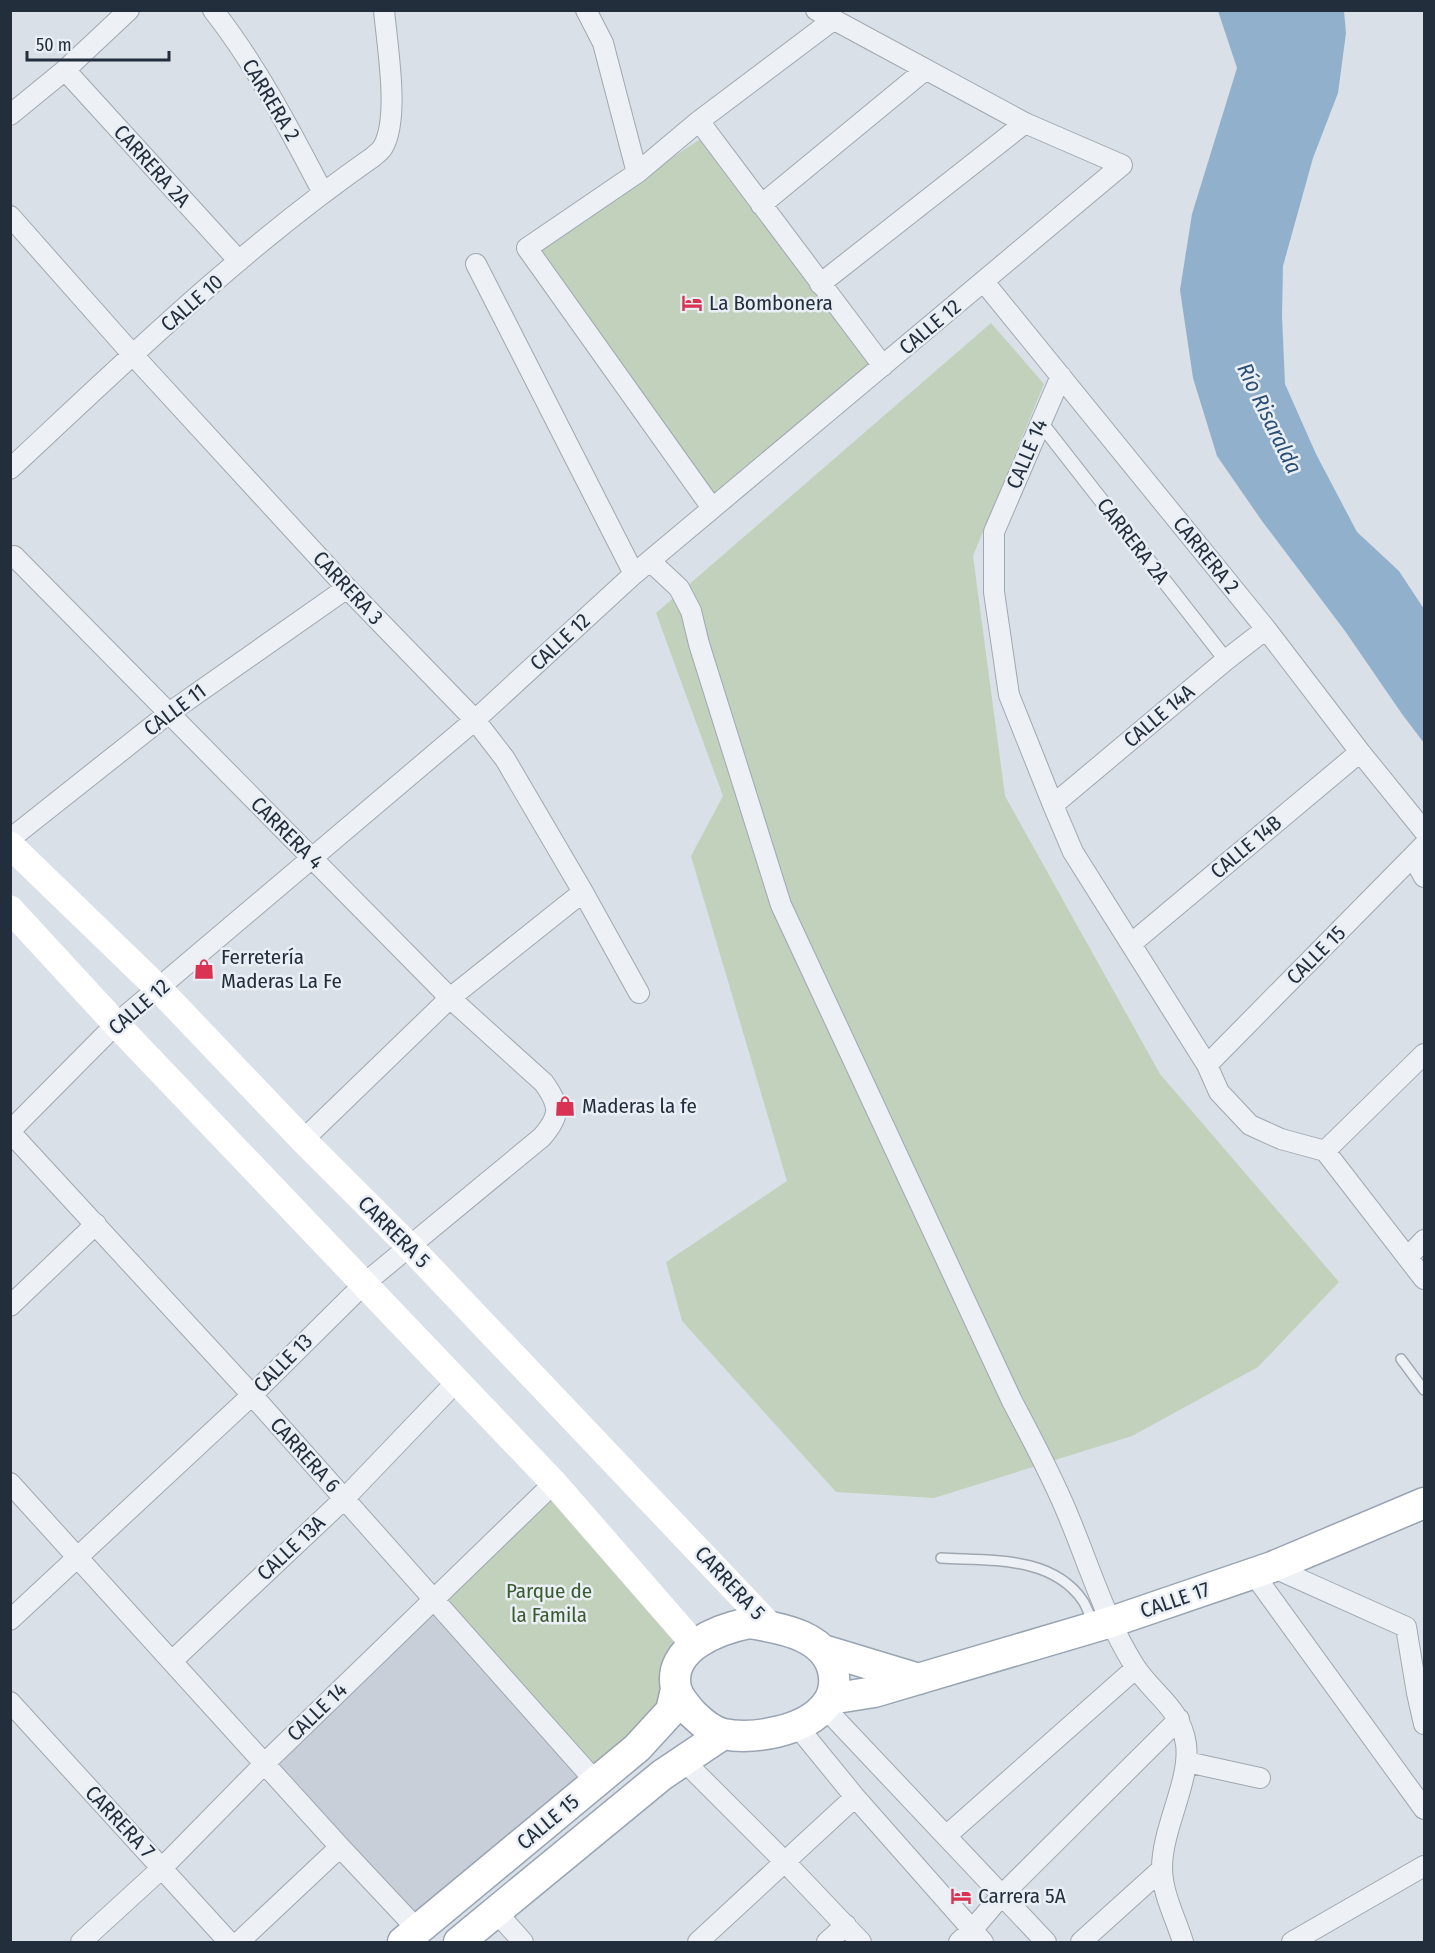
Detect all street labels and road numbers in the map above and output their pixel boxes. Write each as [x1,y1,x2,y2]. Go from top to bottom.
street label: CARRERA 2 [236,54,306,146]
street label: CARRERA 2A [108,119,196,213]
street label: CALLE 10 [155,269,229,337]
street label: CALLE 12 [894,294,966,360]
street label: CALLE 14 [1001,415,1053,493]
street label: CARRERA 2A [1091,493,1175,589]
street label: CARRERA 2 [1167,511,1245,599]
street label: CARRERA 3 [307,546,389,630]
street label: CALLE 12 [525,608,595,676]
street label: CALLE 11 [139,678,211,742]
street label: CALLE 14A [1118,679,1200,753]
street label: CARRERA 4 [245,791,329,875]
street label: CALLE 14B [1205,810,1287,884]
street label: CALLE 15 [1281,920,1351,990]
street label: CALLE 12 [103,973,175,1041]
street label: CARRERA 5 [352,1190,436,1274]
street label: CALLE 13 [248,1328,318,1398]
street label: CARRERA 6 [264,1412,346,1498]
street label: CALLE 13A [251,1510,331,1586]
street label: CARRERA 5 [689,1541,771,1625]
street label: CALLE 17 [1137,1576,1213,1624]
street label: CALLE 14 [282,1677,352,1747]
street label: CARRERA 7 [80,1780,160,1864]
street label: CALLE 15 [512,1789,584,1855]

